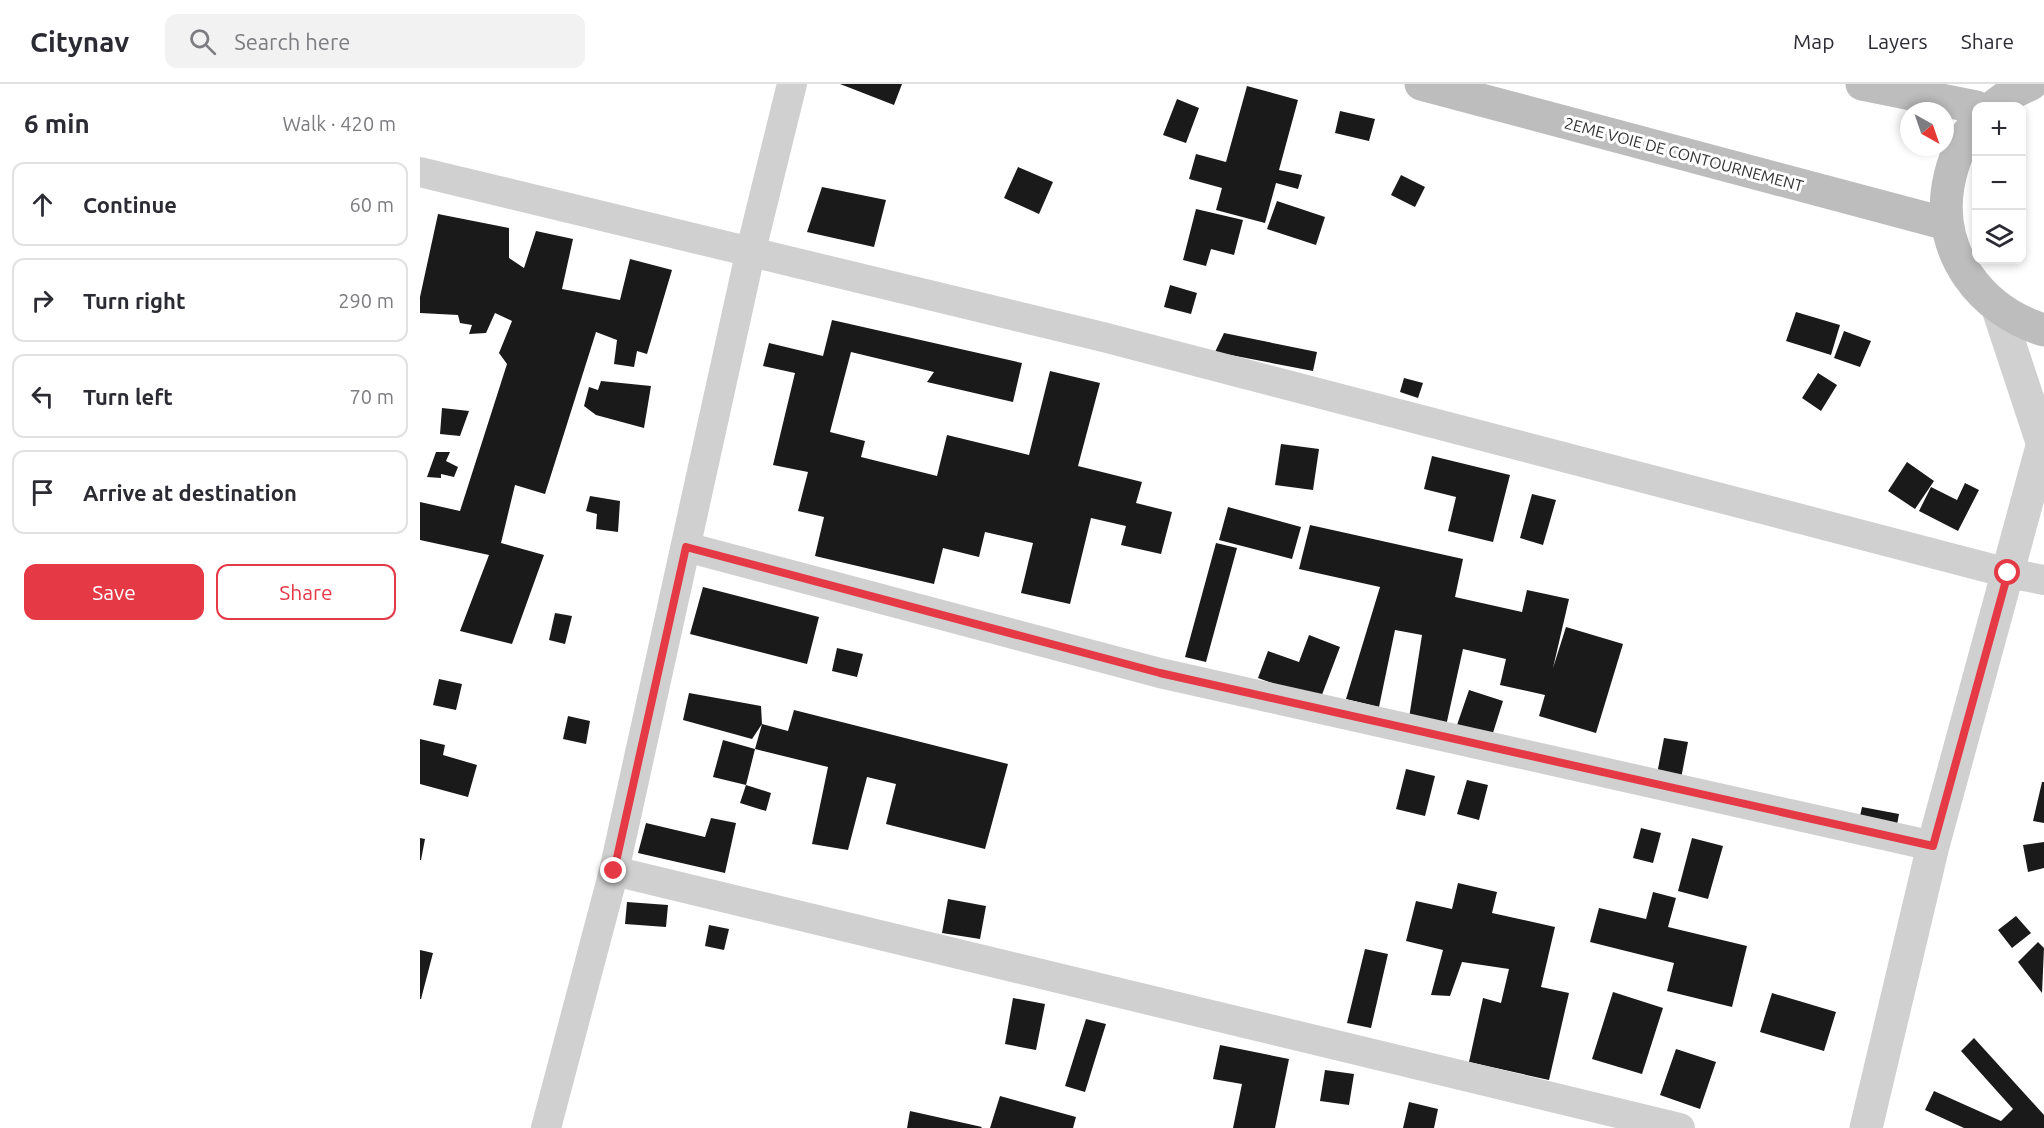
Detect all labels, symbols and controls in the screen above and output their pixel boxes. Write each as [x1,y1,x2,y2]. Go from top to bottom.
search box [165,14,585,68]
icon: search [186,25,219,58]
text: Citynav [30,26,129,57]
text: Search here [234,29,350,54]
text: Map [1793,29,1834,53]
text: Layers [1867,29,1928,53]
text: Share [1961,29,2014,53]
north arrow [1900,102,1954,156]
map controls [1972,102,2026,264]
button: + [1972,102,2026,156]
text: 6 min [24,109,90,138]
text: Walk · 420 m [283,112,396,135]
street label: 2EME VOIE DE CONTOURNEMENT [1563,113,1806,195]
button: − [1972,156,2026,210]
icon: ahead [26,188,59,221]
text: Continue [83,192,177,217]
text: 60 m [350,193,394,216]
button: layers [1972,210,2026,264]
icon: right [26,284,59,317]
text: Turn right [83,288,185,313]
text: 290 m [338,289,394,312]
icon: left [26,380,59,413]
text: Turn left [83,384,173,409]
text: 70 m [350,385,394,408]
icon: arrive [26,476,59,509]
text: Arrive at destination [83,480,297,505]
route start [1994,559,2020,585]
button: Save [24,564,204,620]
button: Share [216,564,396,620]
route end [600,857,626,883]

